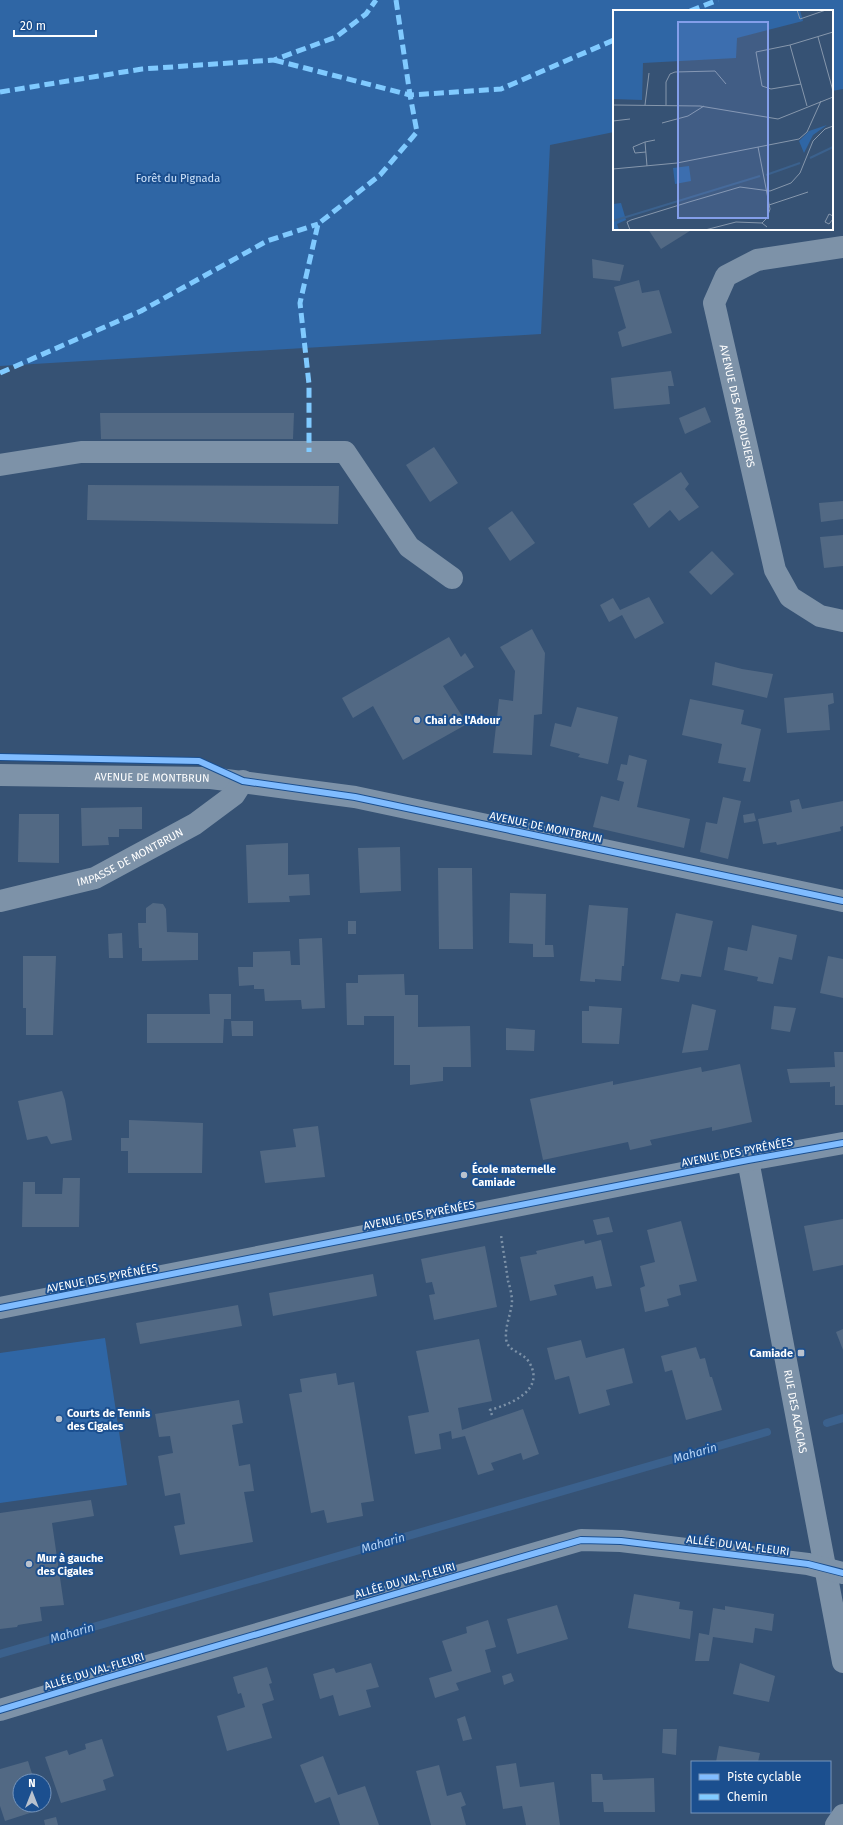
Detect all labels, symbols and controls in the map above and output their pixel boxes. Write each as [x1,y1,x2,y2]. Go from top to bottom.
inset map [613,10,833,230]
scale bar [14,12,96,38]
text: 20 m [20,19,46,33]
park label: Forêt du Pignada [136,172,220,185]
street label: AVENUE DES ARBOUSIERS [717,343,757,469]
place label: Chai de l'Adour [425,714,501,727]
marker: Chai de l'Adour [412,715,422,725]
street label: AVENUE DE MONTBRUN [94,770,210,785]
street label: AVENUE DE MONTBRUN [488,809,603,846]
street label: IMPASSE DE MONTBRUN [75,826,186,889]
street label: AVENUE DES PYRÉNÉES [680,1134,794,1170]
place label: École maternelle Camiade [472,1162,556,1189]
marker: École maternelle Camiade [459,1170,469,1180]
street label: AVENUE DES PYRÉNÉES [362,1197,476,1233]
street label: AVENUE DES PYRÉNÉES [45,1260,159,1296]
place label: Camiade [750,1347,793,1360]
marker: Camiade [796,1348,806,1358]
street label: RUE DES ACACIAS [781,1369,809,1454]
place label: Courts de Tennis des Cigales [67,1407,151,1433]
marker: Courts de Tennis des Cigales [54,1414,64,1424]
water label: Maharin [672,1440,718,1466]
water label: Maharin [360,1530,406,1556]
street label: ALLÉE DU VAL FLEURI [686,1532,790,1558]
place label: Mur à gauche des Cigales [37,1552,103,1578]
marker: Mur à gauche des Cigales [24,1559,34,1569]
street label: ALLÉE DU VAL FLEURI [353,1559,457,1601]
water label: Maharin [49,1620,95,1646]
street label: ALLÉE DU VAL FLEURI [42,1649,146,1693]
legend [691,1761,831,1813]
text: Piste cyclable [727,1770,801,1784]
north arrow [12,1773,52,1813]
text: N [28,1777,36,1790]
text: Chemin [727,1790,768,1804]

